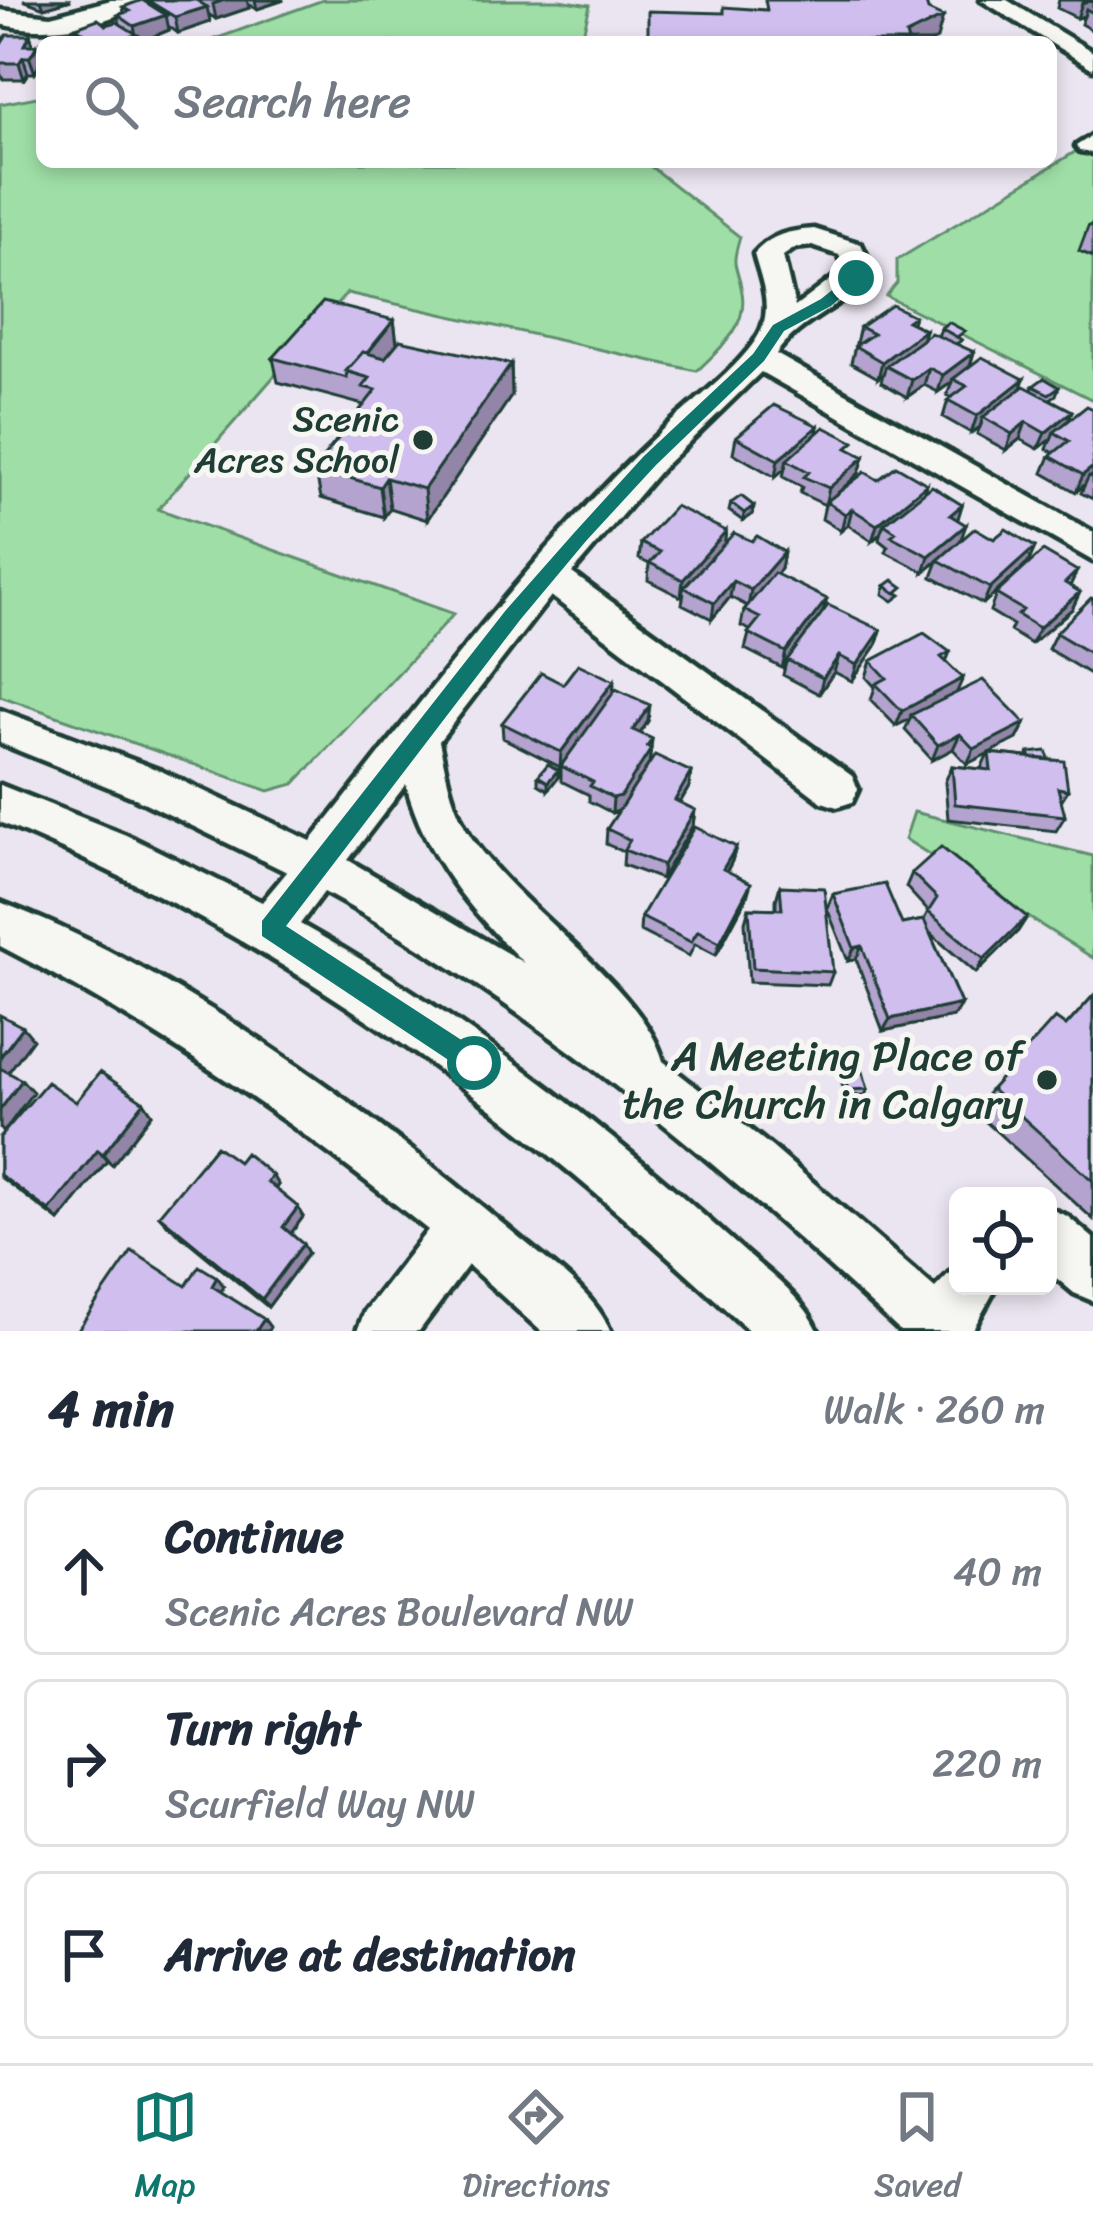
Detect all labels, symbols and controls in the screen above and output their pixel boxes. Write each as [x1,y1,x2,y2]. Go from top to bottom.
search box [36,36,1057,168]
text: Search here [174,62,411,142]
icon: search [78,69,144,135]
route end [829,251,883,305]
place label: Scenic Acres School [193,387,400,492]
marker: Scenic Acres School [410,427,436,453]
place label: A Meeting Place of the Church in Calgary [623,1019,1027,1141]
route start [447,1036,501,1090]
marker: A Meeting Place of the Church in Calgary [1034,1067,1060,1093]
map controls [949,1187,1057,1295]
button: locate [949,1187,1057,1295]
text: 4 min [48,1364,174,1454]
text: Walk · 260 m [823,1375,1045,1444]
text: Continue [165,1497,344,1577]
text: 40 m [953,1537,1042,1606]
icon: ahead [51,1538,117,1604]
text: Scenic Acres Boulevard NW [165,1577,634,1646]
text: Turn right [165,1689,360,1769]
text: 220 m [932,1729,1042,1798]
icon: right [51,1730,117,1796]
text: Scurfield Way NW [165,1769,475,1838]
text: Arrive at destination [165,1915,575,1995]
icon: arrive [51,1922,117,1988]
tab: Map [132,2084,198,2214]
tab: Directions [462,2084,610,2214]
tab: Saved [874,2084,961,2214]

